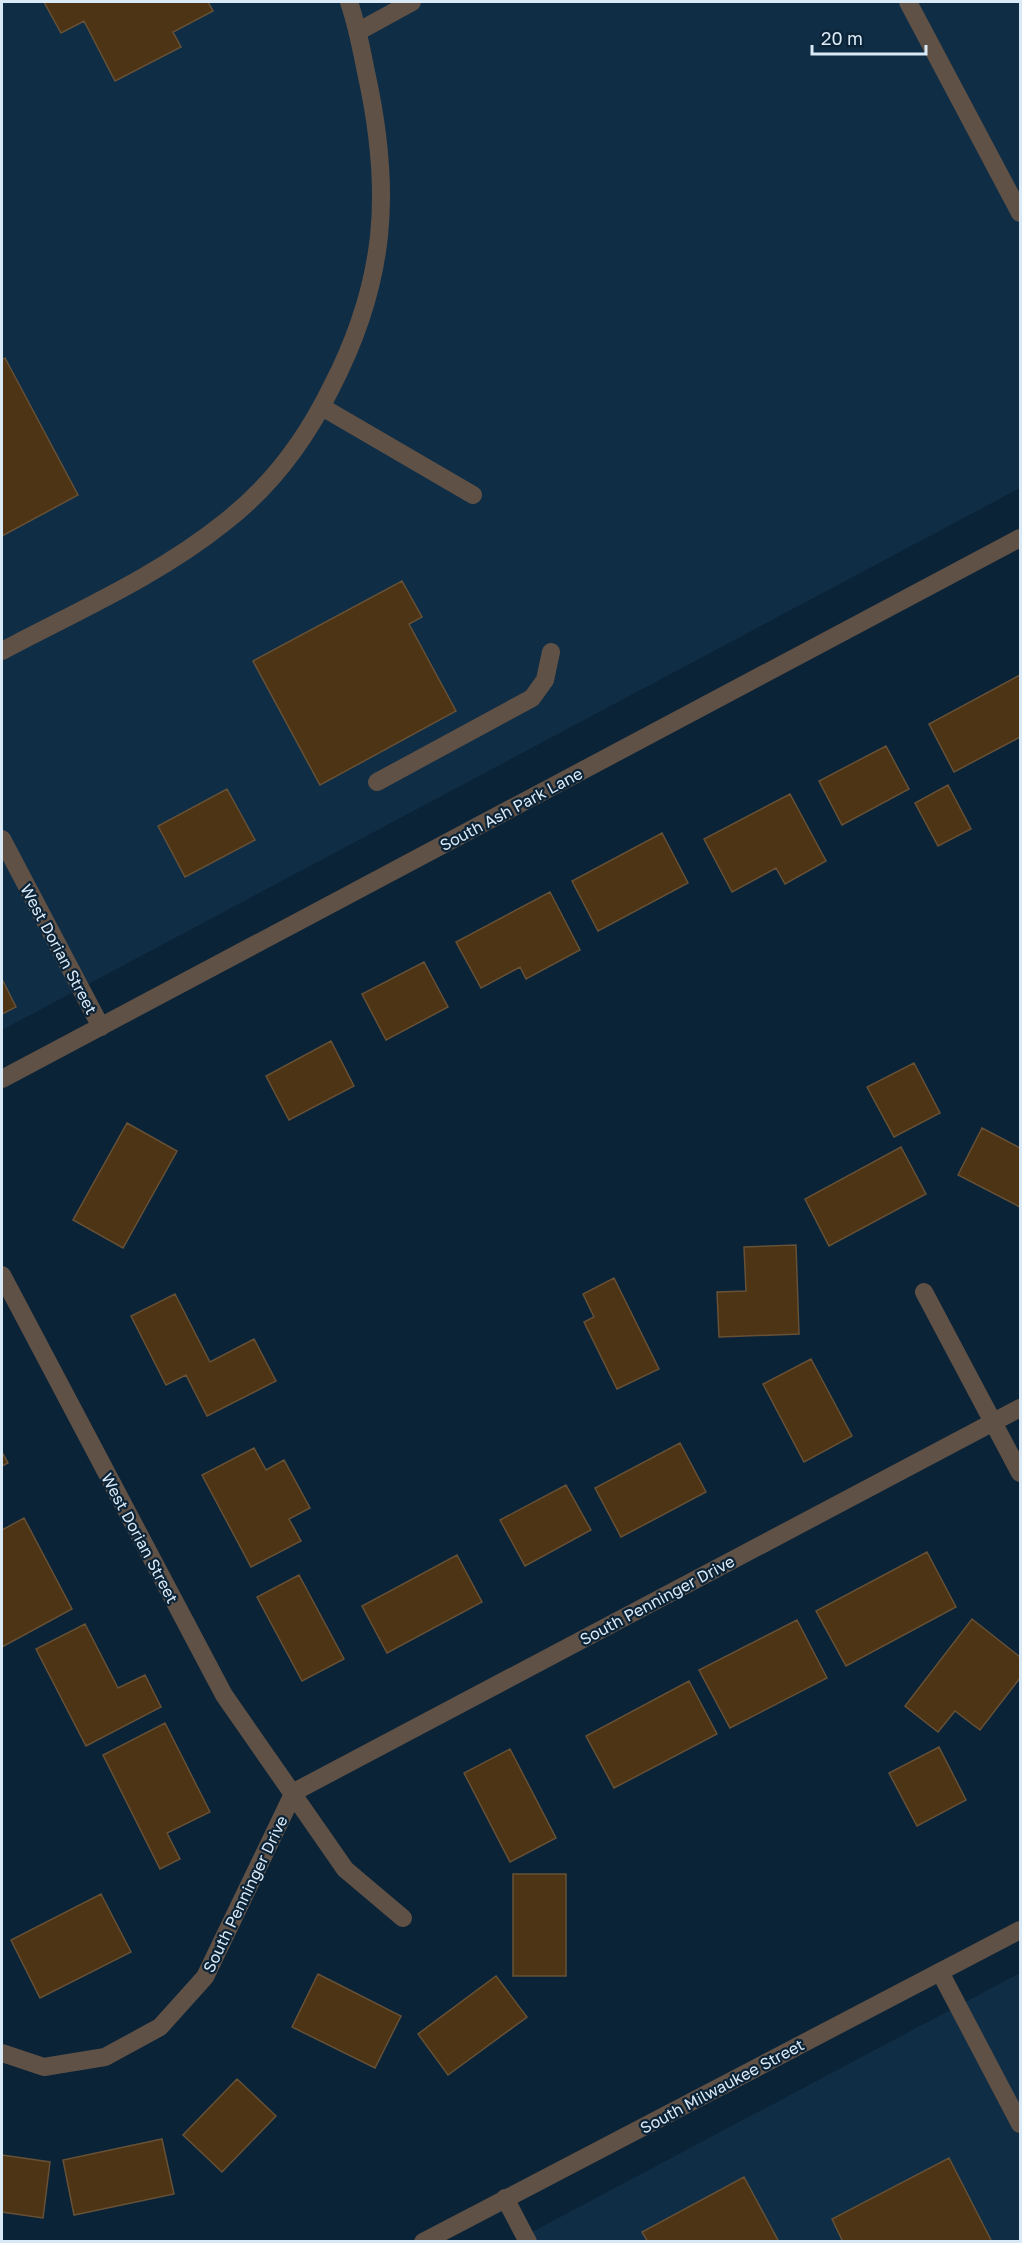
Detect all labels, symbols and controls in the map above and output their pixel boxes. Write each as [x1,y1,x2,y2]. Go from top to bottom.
scale bar [812,18,926,56]
text: 20 m [821,27,863,49]
street label: South Ash Park Lane [436,763,586,855]
street label: West Dorian Street [16,881,102,1017]
street label: West Dorian Street [97,1470,183,1606]
street label: South Penninger Drive [576,1551,738,1649]
street label: South Penninger Drive [198,1812,292,1976]
street label: South Milwaukee Street [637,2034,807,2138]

